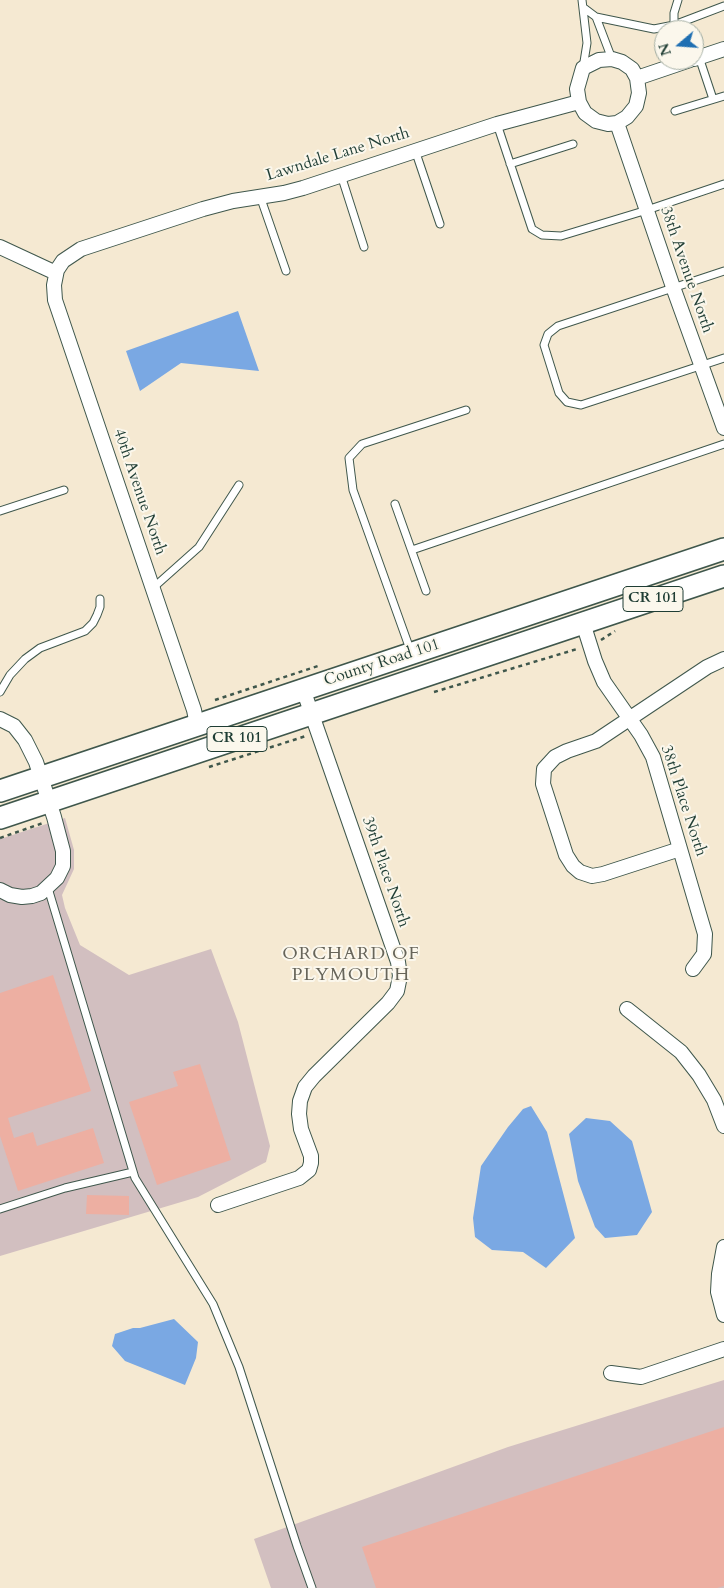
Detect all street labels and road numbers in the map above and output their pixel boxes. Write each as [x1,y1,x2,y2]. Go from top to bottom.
street label: Lawndale Lane North [264,124,412,186]
street label: 38th Avenue North [655,204,717,336]
street label: 40th Avenue North [108,426,170,558]
road number: CR 101 [623,586,683,612]
street label: County Road 101 [322,635,442,691]
road number: CR 101 [207,726,267,752]
street label: 38th Place North [656,743,710,859]
street label: 39th Place North [357,814,413,930]

